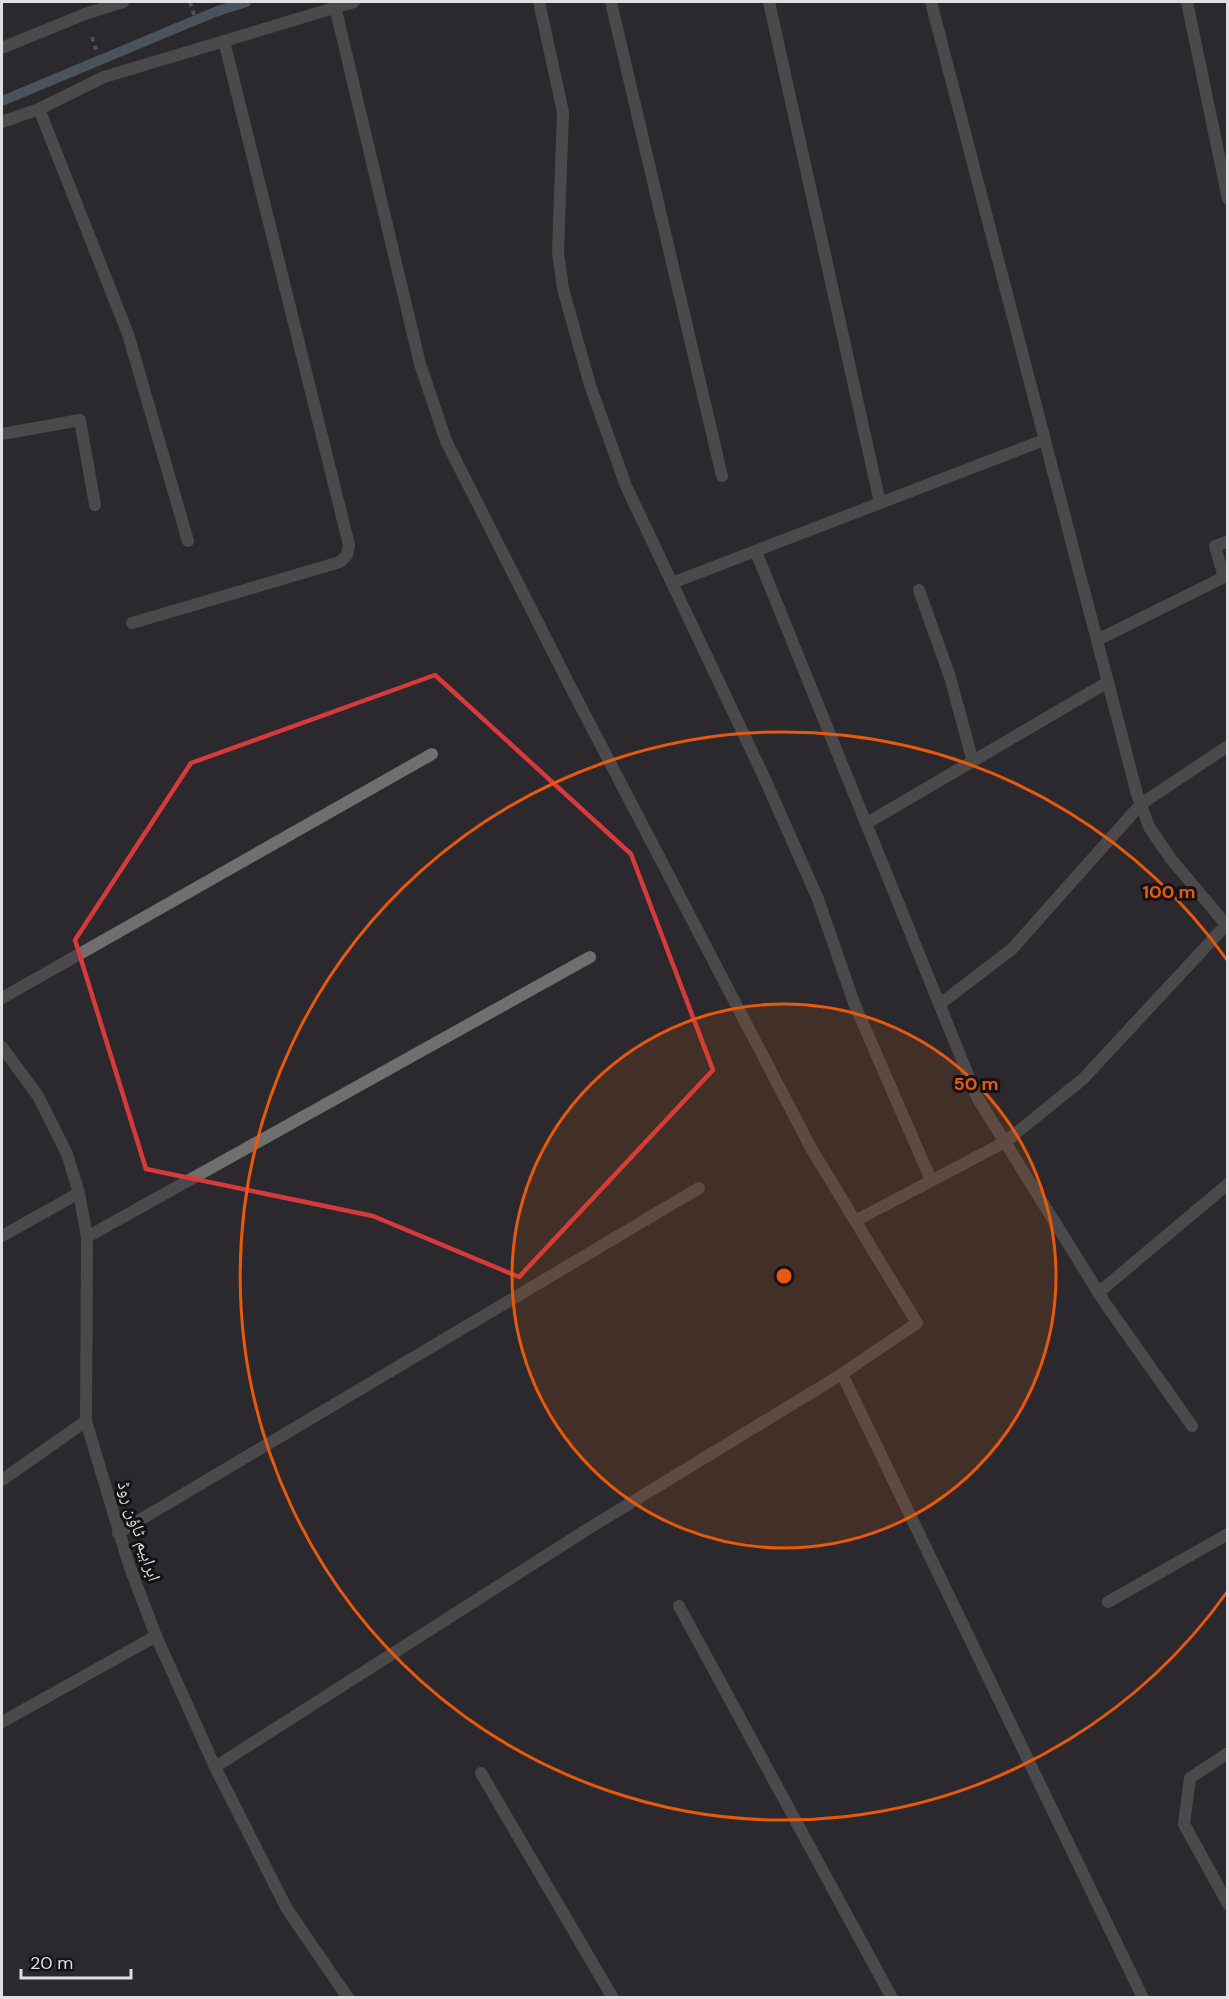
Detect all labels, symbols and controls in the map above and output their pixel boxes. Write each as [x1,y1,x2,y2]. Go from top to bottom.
text: 100 m [1142,880,1196,904]
text: 50 m [953,1072,999,1096]
centre of rings [774,1266,794,1286]
street label: ابراہیم ٹاؤن روڈ [112,1478,166,1584]
scale bar [21,1942,130,1980]
text: 20 m [30,1951,73,1975]

